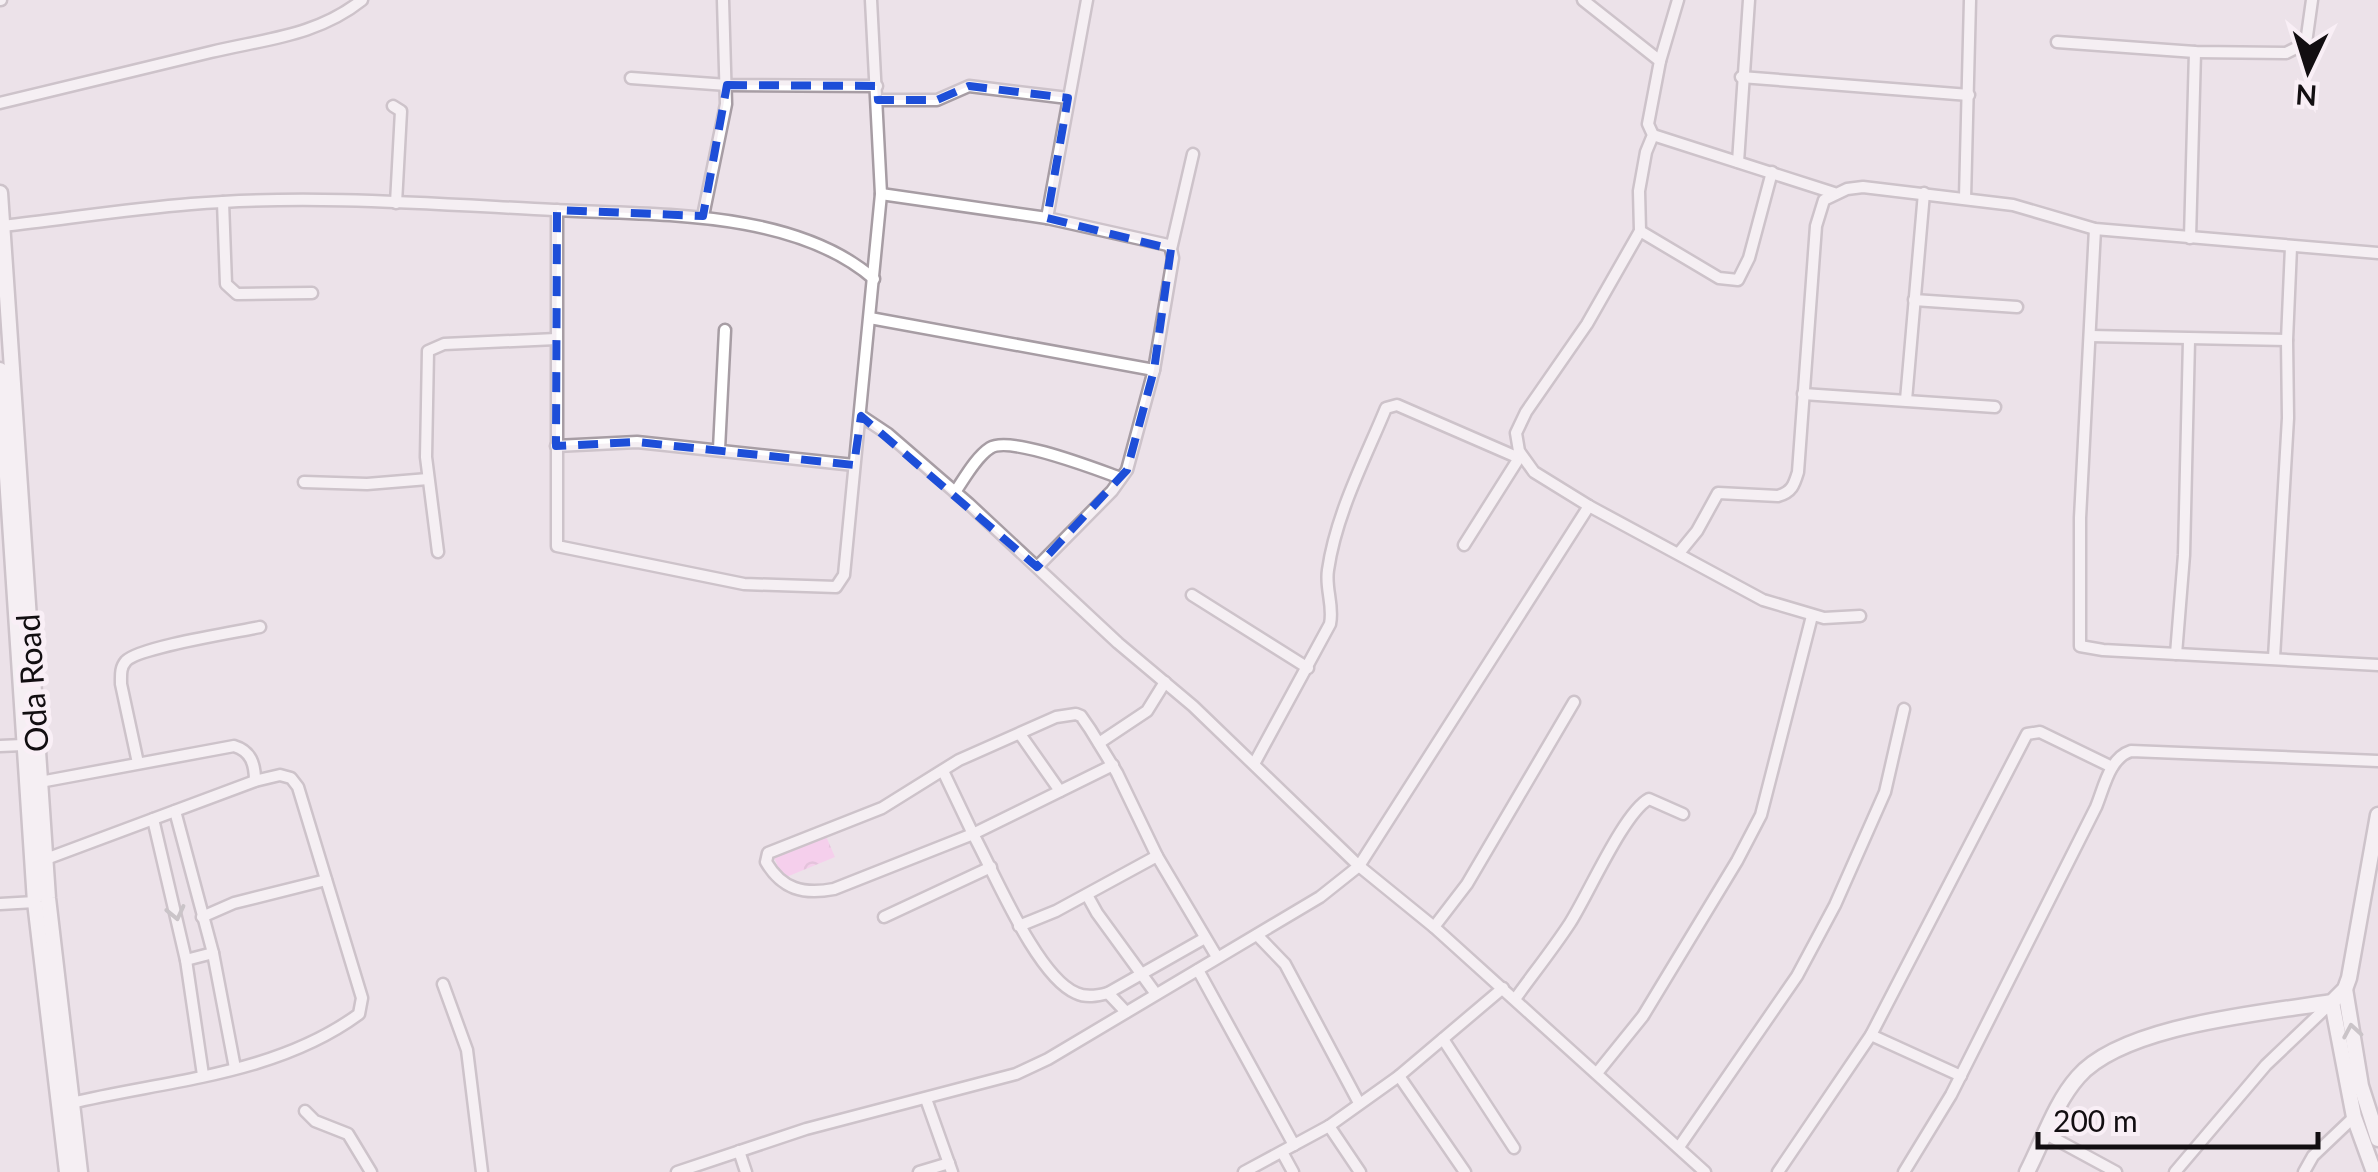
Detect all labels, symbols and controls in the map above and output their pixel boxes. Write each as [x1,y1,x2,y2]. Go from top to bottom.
north arrow [2258,20,2358,120]
text: N [2294,78,2318,114]
street label: Oda Road [7,613,56,753]
one-way arrow [164,904,185,921]
one-way arrow [2342,1022,2363,1039]
scale bar [2038,1087,2318,1149]
text: 200 m [2053,1102,2138,1138]

